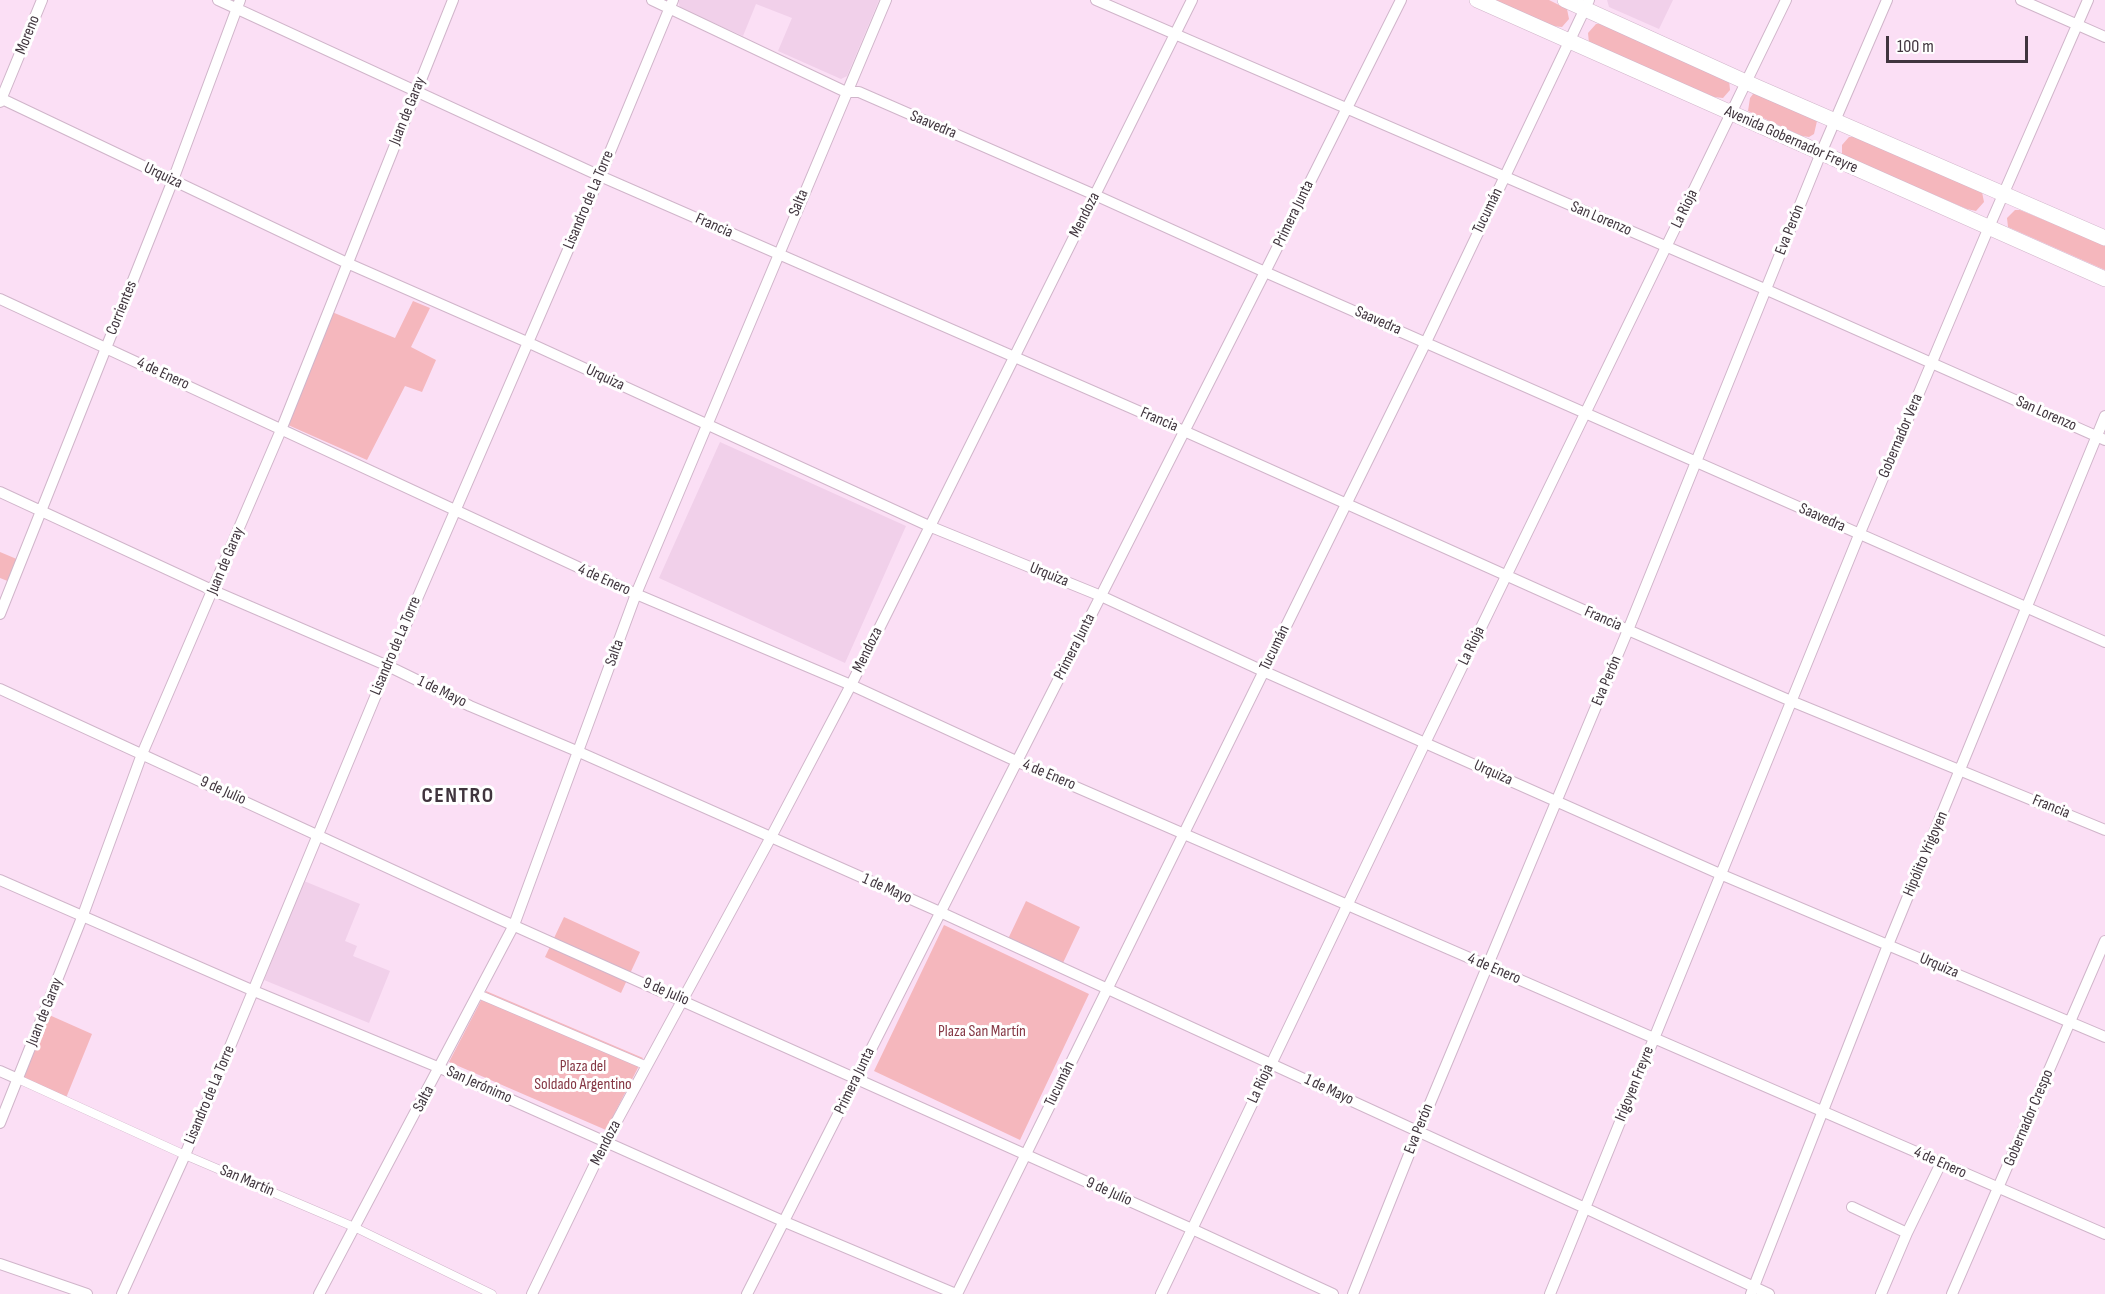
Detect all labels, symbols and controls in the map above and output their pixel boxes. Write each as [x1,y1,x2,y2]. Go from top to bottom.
street label: Moreno [12,13,44,57]
scale bar [1889,24,2032,62]
text: 100 m [1897,36,1934,57]
street label: Juan de Garay [386,74,430,148]
street label: Avenida Gobernador Freyre [1721,102,1861,178]
street label: Saavedra [907,107,959,143]
street label: Lisandro de La Torre [560,148,618,252]
street label: Urquiza [141,159,185,193]
street label: Primera Junta [1270,177,1318,251]
street label: Tucumán [1469,185,1507,237]
street label: Salta [785,187,813,219]
street label: La Rioja [1667,187,1703,231]
street label: Mendoza [1066,189,1104,241]
street label: San Lorenzo [1568,198,1634,240]
street label: Eva Perón [1771,202,1809,258]
street label: Francia [692,209,736,243]
street label: Corrientes [102,278,142,338]
street label: Saavedra [1352,302,1404,340]
street label: 4 de Enero [134,354,192,394]
street label: Urquiza [583,361,627,395]
street label: Gobernador Vera [1875,391,1927,481]
street label: San Lorenzo [2013,392,2079,436]
street label: Francia [1137,404,1181,436]
street label: Saavedra [1796,499,1848,537]
street label: Juan de Garay [203,524,249,598]
street label: Urquiza [1027,559,1071,591]
street label: 4 de Enero [575,560,633,600]
street label: Lisandro de La Torre [367,594,425,698]
street label: Francia [1581,602,1625,636]
street label: Primera Junta [1050,611,1100,683]
street label: Tucumán [1256,622,1294,674]
street label: Mendoza [849,624,887,676]
street label: La Rioja [1454,624,1490,668]
street label: Salta [601,637,629,669]
street label: Eva Perón [1588,653,1626,709]
street label: 1 de Mayo [414,672,470,712]
street label: 4 de Enero [1020,755,1078,795]
street label: Urquiza [1471,756,1515,790]
street label: 9 de Julio [197,772,249,810]
district label: CENTRO [421,783,495,809]
street label: Francia [2029,791,2073,823]
street label: Hipólito Yrigoyen [1900,809,1952,899]
street label: 1 de Mayo [859,870,915,908]
street label: 4 de Enero [1465,949,1523,989]
street label: Urquiza [1917,949,1961,983]
street label: 9 de Julio [640,974,692,1010]
street label: Juan de Garay [23,975,67,1049]
park label: Plaza San Martín [938,1022,1026,1042]
street label: Lisandro de La Torre [181,1043,239,1147]
street label: Primera Junta [831,1044,879,1118]
street label: Irigoyen Freyre [1611,1044,1659,1124]
park label: Plaza del Soldado Argentino [534,1057,632,1095]
street label: Tucumán [1041,1058,1079,1110]
street label: San Jerónimo [443,1062,515,1108]
street label: La Rioja [1244,1062,1278,1106]
street label: Gobernador Crespo [2000,1067,2058,1169]
street label: 1 de Mayo [1301,1070,1357,1110]
street label: Salta [409,1083,439,1115]
street label: Eva Perón [1400,1101,1438,1157]
street label: Mendoza [587,1117,625,1169]
street label: 4 de Enero [1911,1143,1969,1183]
street label: San Martín [217,1161,277,1201]
street label: 9 de Julio [1083,1173,1135,1211]

